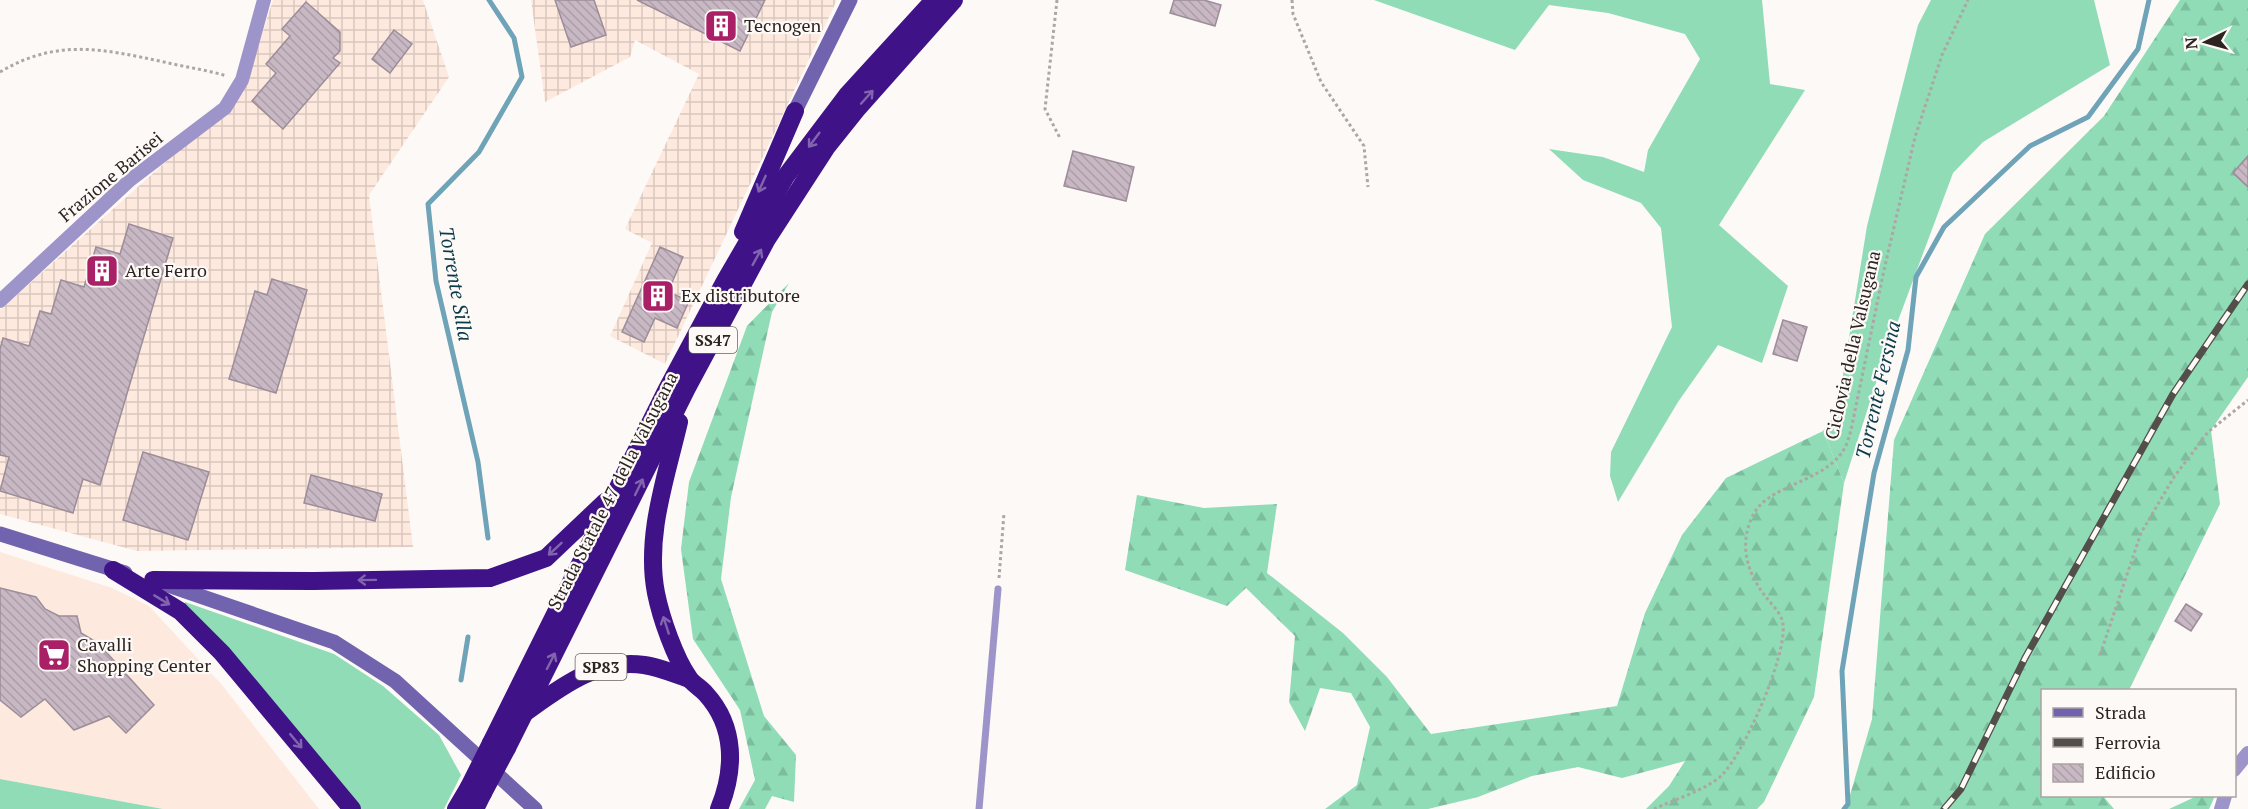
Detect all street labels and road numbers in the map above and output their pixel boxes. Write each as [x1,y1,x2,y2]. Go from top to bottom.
street label: Frazione Barisei [53,126,167,227]
street label: Ciclovia della Valsugana [1819,248,1885,442]
road number: SS47 [689,327,737,353]
street label: Strada Statale 47 della Valsugana [541,367,683,614]
road number: SP83 [576,654,626,680]

